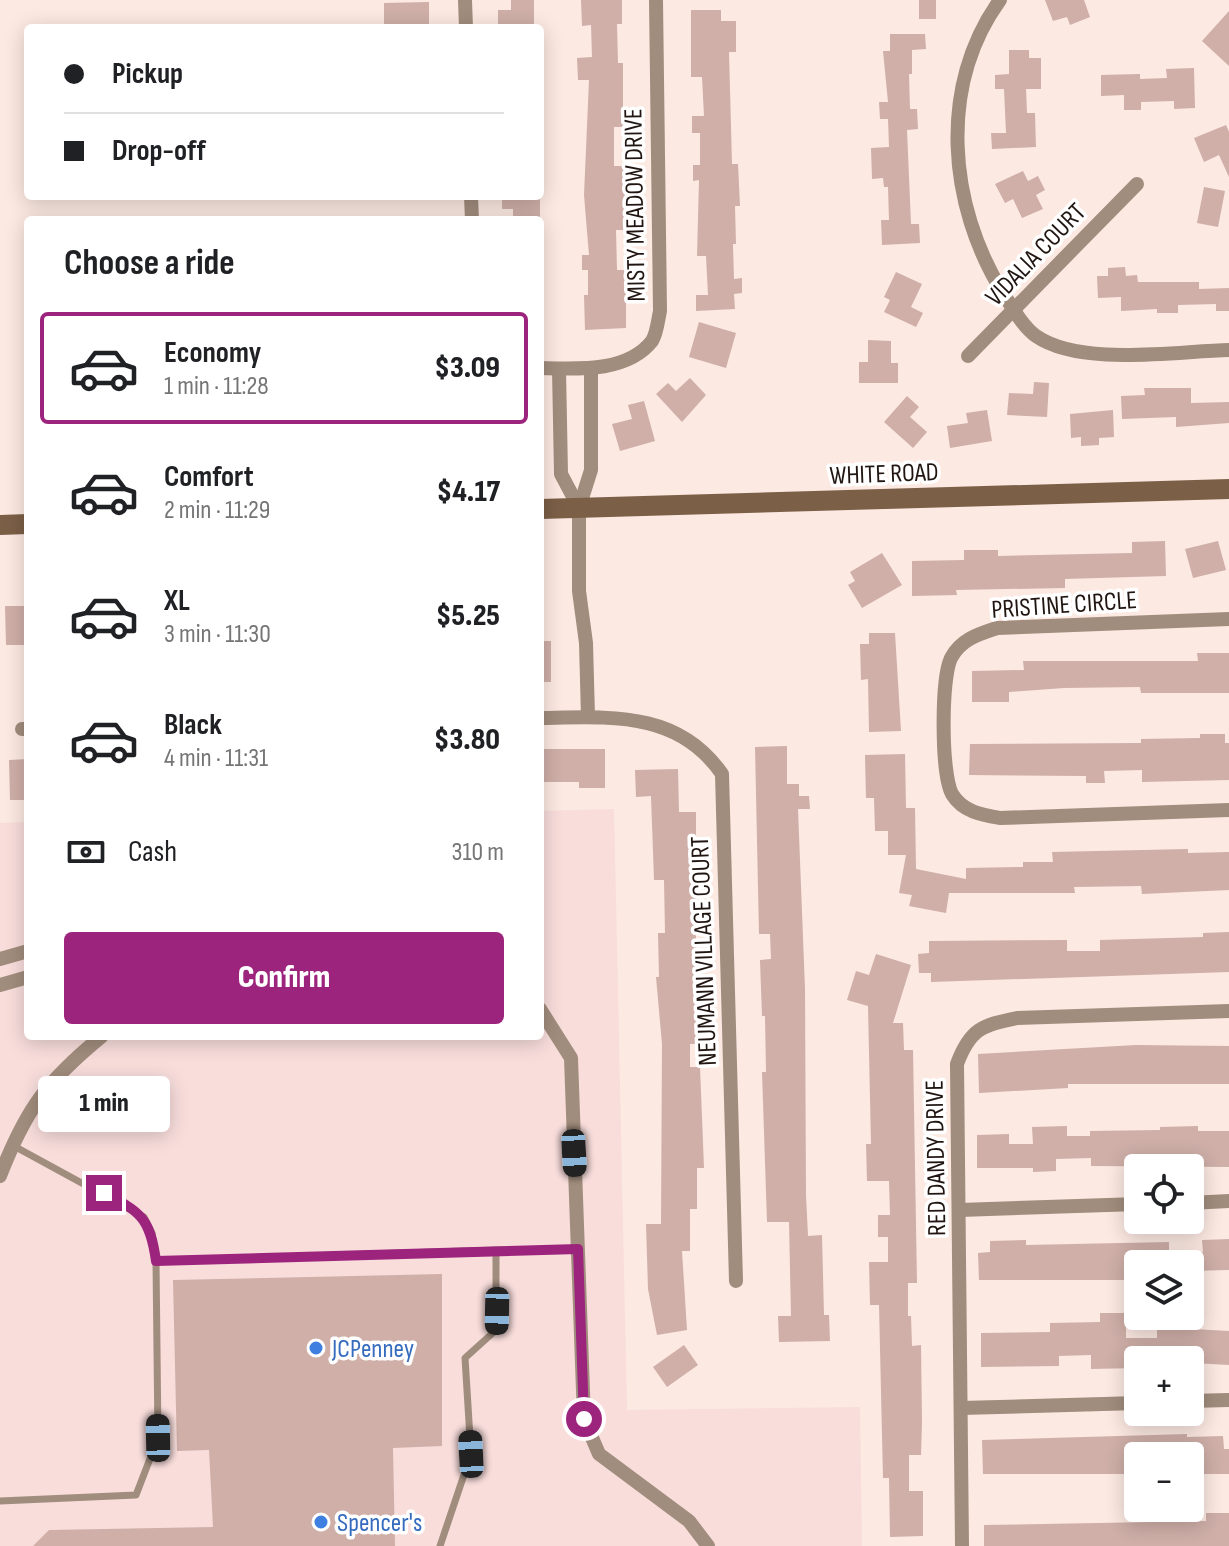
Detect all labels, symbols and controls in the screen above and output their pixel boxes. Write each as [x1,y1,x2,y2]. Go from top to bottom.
text: Pickup [112,56,183,92]
street label: MISTY MEADOW DRIVE [618,108,653,302]
text: Drop-off [112,133,206,169]
street label: VIDALIA COURT [979,197,1093,313]
text: Choose a ride [64,242,235,285]
icon: car [68,332,140,404]
text: Economy [164,335,261,371]
text: $3.09 [435,350,500,386]
text: 1 min · 11:28 [164,371,269,402]
icon: car [68,456,140,528]
street label: WHITE ROAD [829,457,939,492]
text: Comfort [164,459,254,495]
text: $4.17 [437,474,500,510]
text: 2 min · 11:29 [164,495,270,526]
icon: car [68,580,140,652]
text: XL [164,583,190,619]
street label: PRISTINE CIRCLE [990,585,1138,626]
text: $5.25 [436,598,500,634]
text: 3 min · 11:30 [164,619,271,650]
icon: car [68,704,140,776]
text: Black [164,707,222,743]
text: $3.80 [434,722,500,758]
text: 4 min · 11:31 [164,743,268,774]
icon: cash [64,830,108,874]
text: Cash [128,834,177,870]
street label: NEUMANN VILLAGE COURT [685,836,724,1066]
text: 310 m [452,837,504,868]
button: Confirm [64,932,504,1024]
callout: 1 min [38,1077,170,1133]
street label: RED DANDY DRIVE [920,1080,953,1236]
text: 1 min [79,1088,129,1119]
car [561,1128,587,1178]
map controls [1124,1154,1204,1522]
button: locate [1124,1154,1204,1234]
route end [86,1175,122,1211]
button: layers [1124,1250,1204,1330]
car [485,1287,509,1335]
place label: JCPenney [331,1334,414,1365]
marker: JCPenney [307,1339,325,1357]
button: + [1124,1346,1204,1426]
route start [566,1401,602,1437]
car [146,1414,170,1462]
car [458,1429,484,1479]
button: − [1124,1442,1204,1522]
place label: Spencer's [337,1508,422,1539]
marker: Spencer's [312,1513,330,1531]

